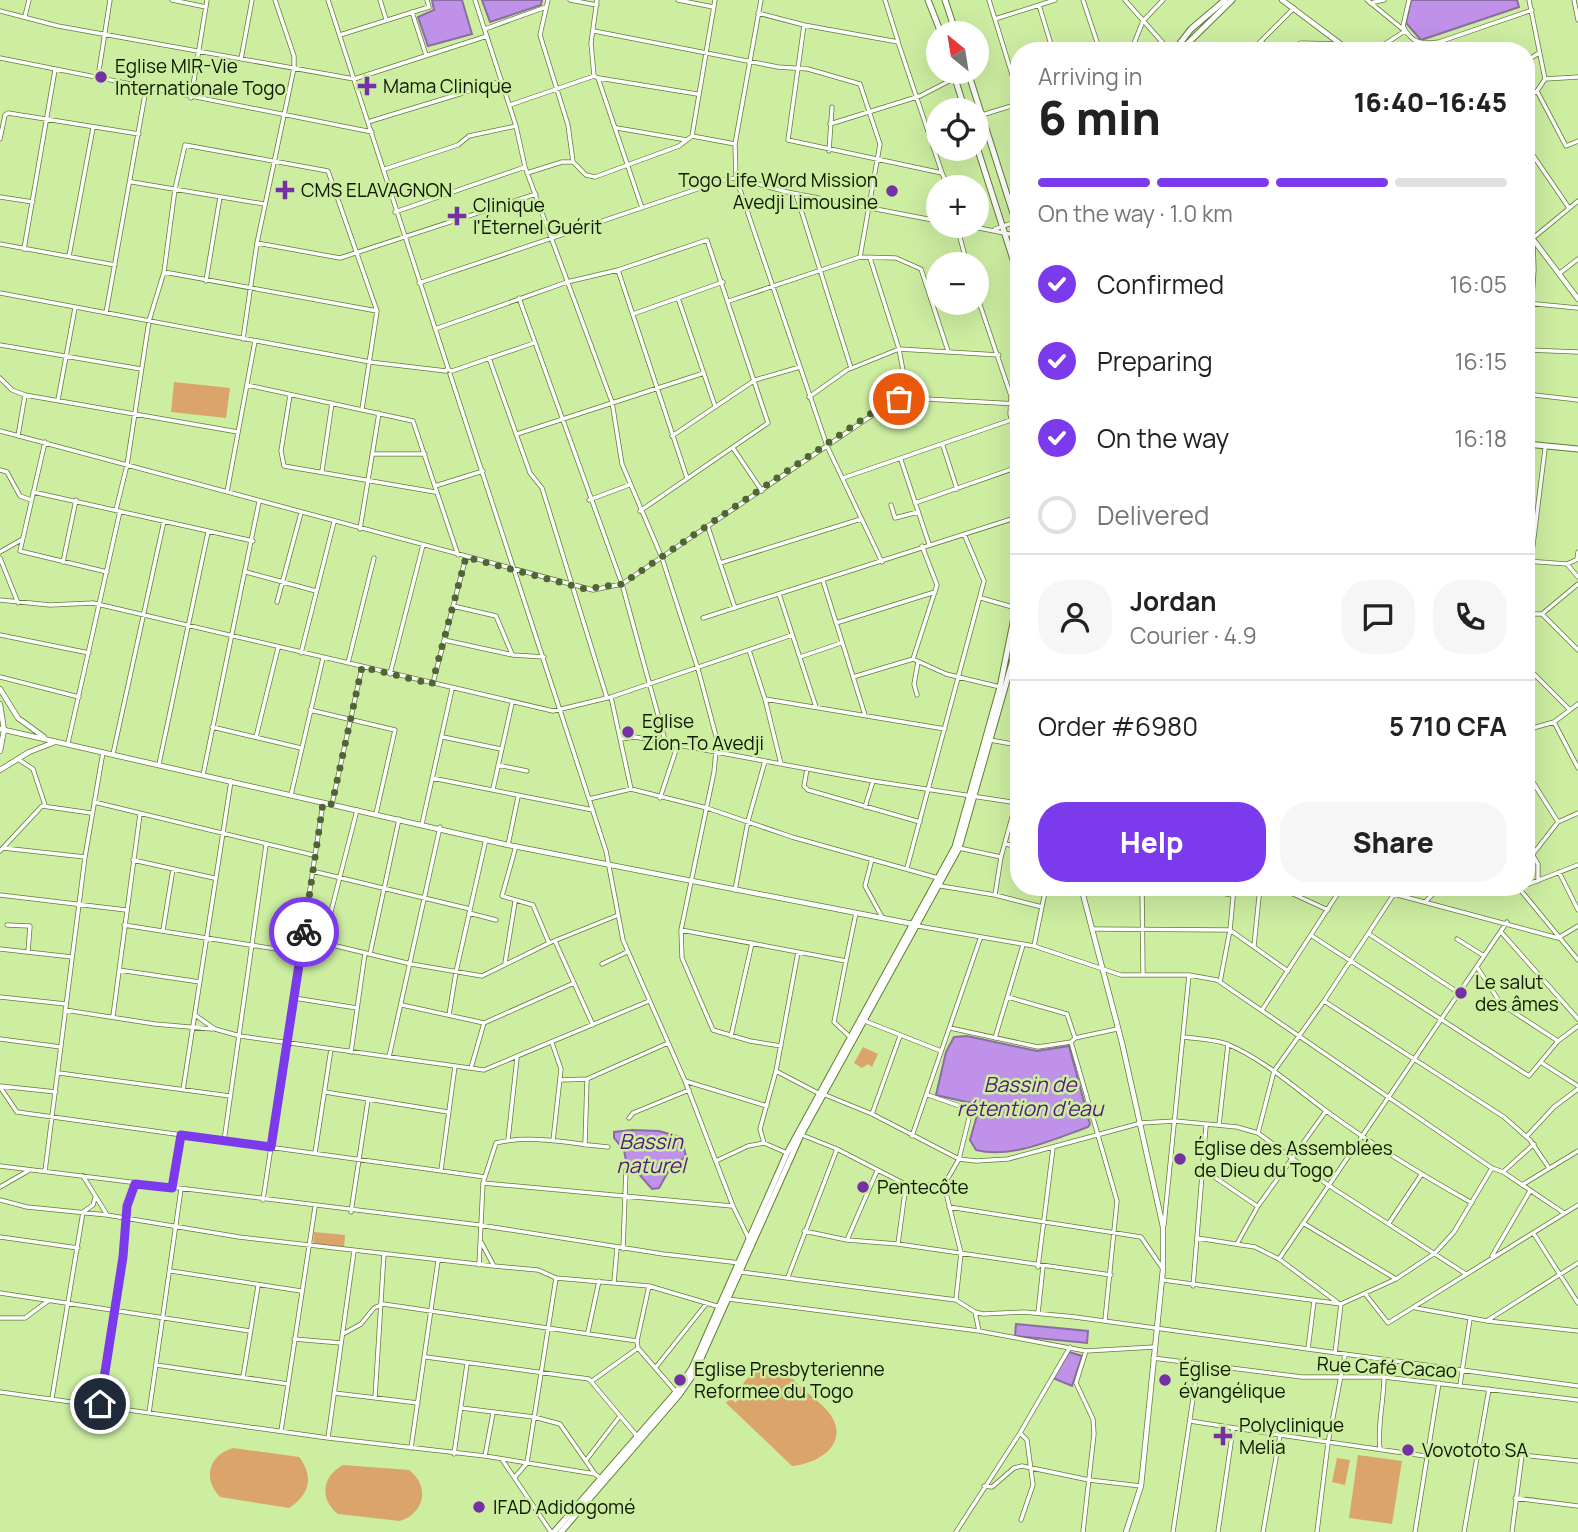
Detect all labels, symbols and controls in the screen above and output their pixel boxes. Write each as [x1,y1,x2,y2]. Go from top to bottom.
north arrow [926,21,989,84]
map controls [926,21,989,315]
place label: Eglise MIR-Vie Internationale Togo [115,53,286,101]
text: Arriving in [1038,60,1143,92]
marker: Eglise MIR-Vie Internationale Togo [93,69,109,85]
place label: Mama Clinique [383,73,512,99]
marker: Mama Clinique [357,76,377,96]
text: 16:40–16:45 [1354,84,1507,120]
text: 6 min [1038,86,1161,149]
button: locate [926,98,989,161]
place label: Togo Life Word Mission Avedji Limousine [678,167,878,215]
button: + [926,175,989,238]
place label: CMS ELAVAGNON [301,177,452,203]
marker: CMS ELAVAGNON [275,180,295,200]
marker: Togo Life Word Mission Avedji Limousine [884,183,900,199]
place label: Clinique l'Éternel Guérit [473,192,602,240]
text: On the way · 1.0 km [1038,197,1233,229]
marker: Clinique l'Éternel Guérit [447,206,467,226]
button: − [926,252,989,315]
icon: check [1038,265,1076,303]
text: Confirmed [1097,266,1224,302]
text: 16:05 [1450,268,1507,300]
icon: check [1038,342,1076,380]
text: Preparing [1097,343,1213,379]
text: 16:15 [1455,345,1507,377]
pin [869,369,929,429]
icon: bag [880,380,918,418]
icon: check [1038,419,1076,457]
text: On the way [1097,420,1229,456]
text: 16:18 [1455,422,1507,454]
text: Delivered [1097,497,1209,533]
button: person [1038,580,1112,654]
button: chat [1341,580,1415,654]
button: phone [1433,580,1507,654]
text: Jordan [1130,583,1216,619]
text: Courier · 4.9 [1130,619,1257,651]
place label: Eglise Zion-To Avedji [642,708,764,756]
text: Order #6980 [1038,708,1198,744]
text: 5 710 CFA [1389,708,1507,744]
marker: Eglise Zion-To Avedji [620,724,636,740]
button: Help [1038,802,1266,882]
button: Share [1280,802,1507,882]
courier [269,897,339,967]
icon: bike [285,913,323,951]
place label: Le salut des âmes [1475,969,1559,1017]
marker: Le salut des âmes [1453,985,1469,1001]
water label: Bassin de rétention d'eau [957,1070,1105,1122]
water label: Bassin naturel [616,1127,689,1179]
place label: Église des Assemblées de Dieu du Togo [1194,1135,1393,1183]
marker: Église des Assemblées de Dieu du Togo [1172,1151,1188,1167]
place label: Pentecôte [877,1174,969,1200]
marker: Pentecôte [855,1179,871,1195]
street label: Rue Café Cacao [1316,1350,1458,1384]
place label: Eglise Presbyterienne Reformee du Togo [694,1356,885,1404]
place label: Église évangélique [1179,1356,1286,1404]
marker: Eglise Presbyterienne Reformee du Togo [672,1372,688,1388]
marker: Église évangélique [1157,1372,1173,1388]
pin [70,1374,130,1434]
icon: home [81,1385,119,1423]
place label: Polyclinique Melia [1239,1412,1344,1460]
marker: Polyclinique Melia [1213,1426,1233,1446]
place label: Vovototo SA [1422,1437,1528,1463]
marker: Vovototo SA [1400,1442,1416,1458]
place label: IFAD Adidogomé [493,1494,635,1520]
marker: IFAD Adidogomé [471,1499,487,1515]

